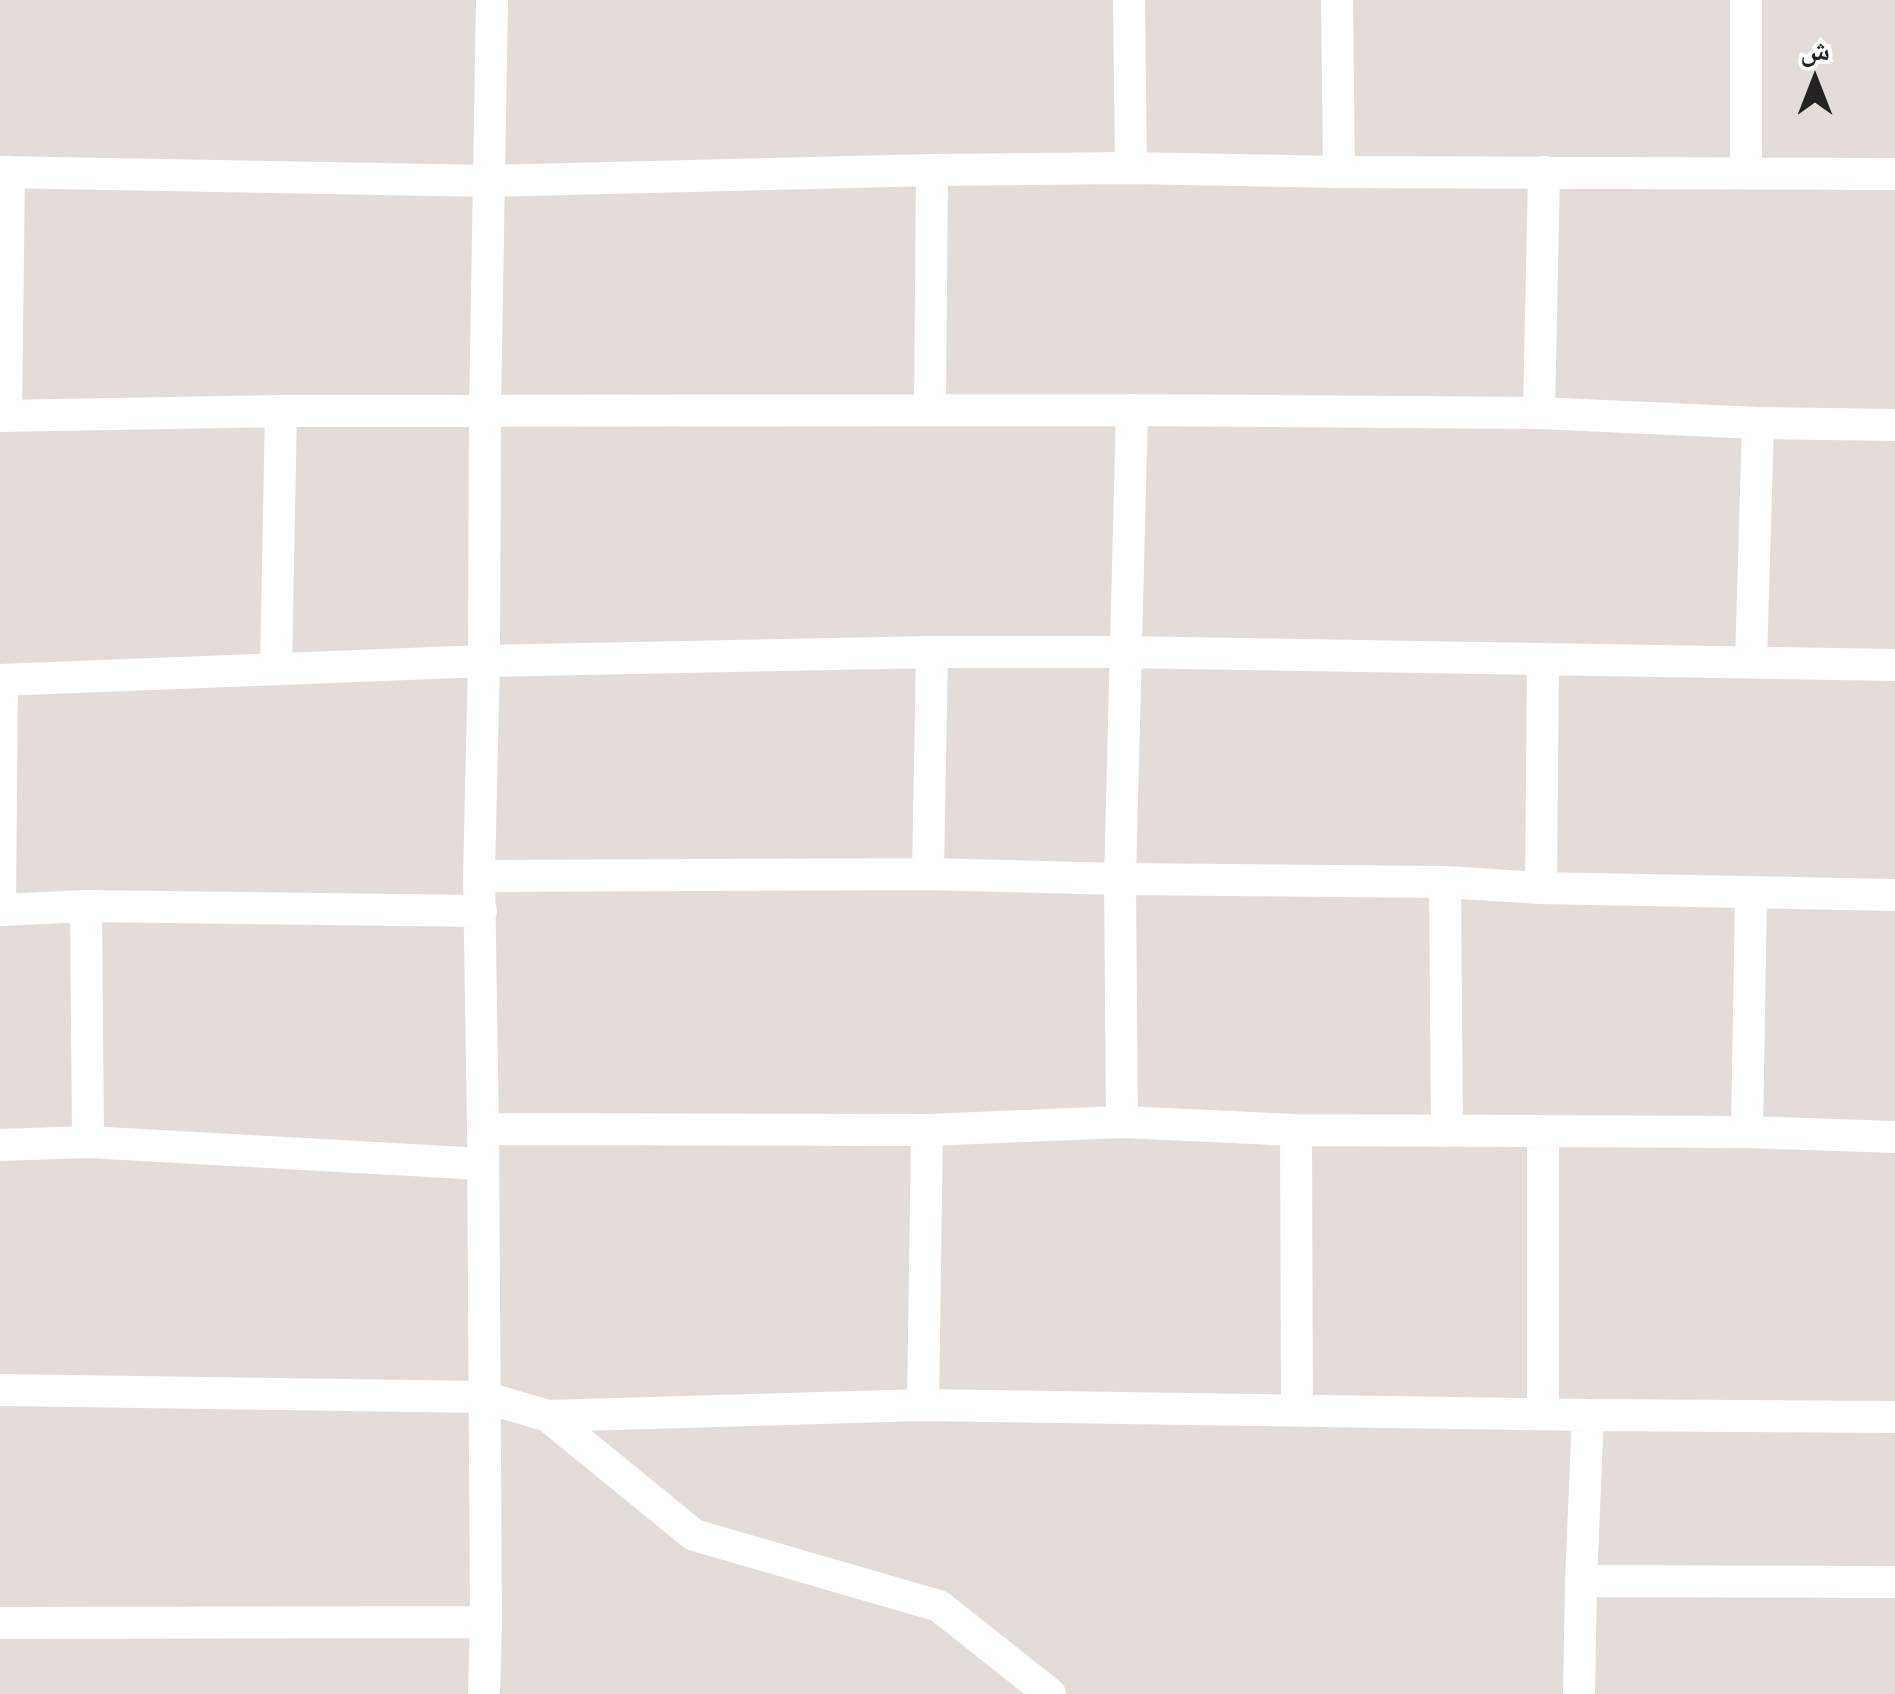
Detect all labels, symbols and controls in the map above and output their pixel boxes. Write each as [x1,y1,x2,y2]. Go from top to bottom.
north arrow [1765,30,1865,130]
text: ش [1800,31,1830,69]

